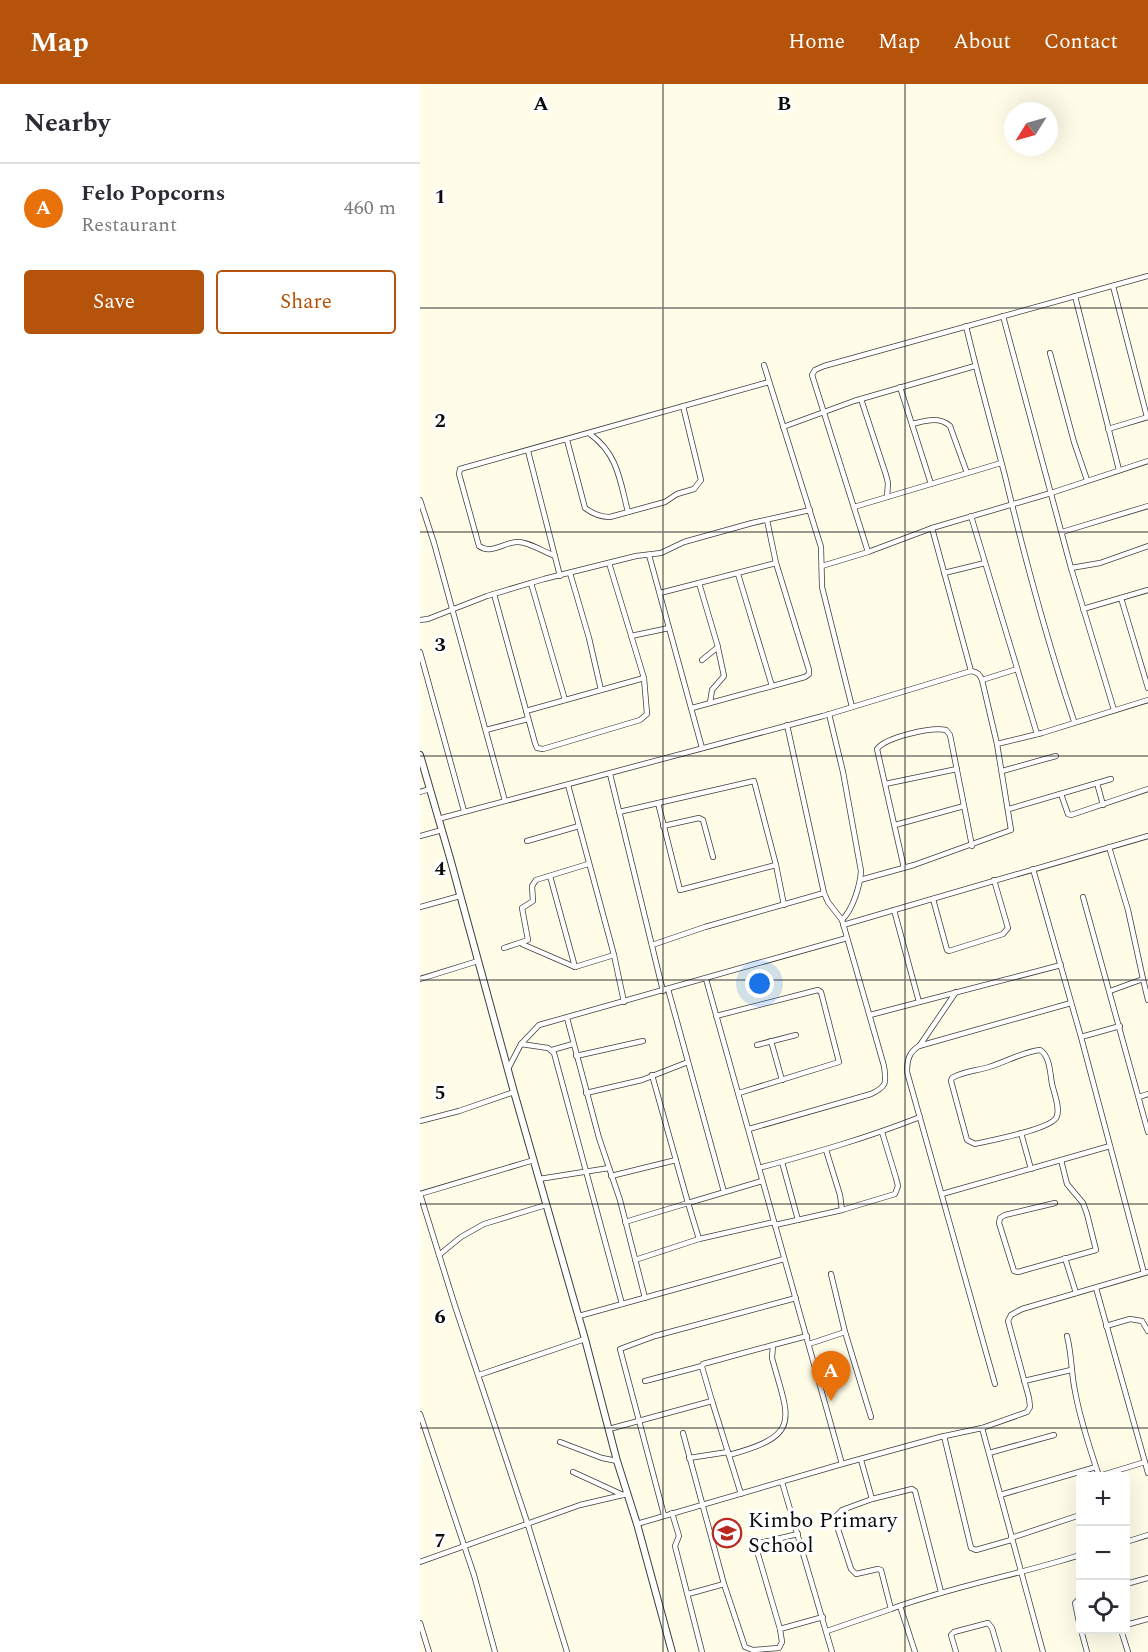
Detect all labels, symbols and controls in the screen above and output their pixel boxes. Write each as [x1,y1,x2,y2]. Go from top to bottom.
text: Map [30,21,89,64]
text: Home [788,26,845,58]
text: Map [878,26,920,58]
text: About [953,26,1011,58]
text: Contact [1044,26,1118,58]
text: A [533,89,549,119]
text: B [777,89,791,119]
north arrow [1004,102,1058,156]
text: Nearby [24,103,110,143]
text: Felo Popcorns [81,177,225,210]
text: 1 [434,182,446,212]
text: A [36,193,51,223]
text: 460 m [344,193,396,223]
text: Restaurant [81,210,177,240]
button: Save [24,270,204,334]
button: Share [216,270,396,334]
text: 2 [434,406,446,436]
text: 3 [434,630,446,660]
text: 4 [434,854,446,884]
your location [745,969,774,998]
text: 5 [434,1078,446,1108]
text: 6 [434,1302,446,1332]
pin: A [812,1352,850,1401]
map controls [1076,1472,1130,1634]
button: + [1076,1472,1130,1526]
place label: Kimbo Primary School [748,1504,899,1562]
school or university icon: Kimbo Primary School [711,1517,743,1549]
text: 7 [434,1526,446,1556]
button: − [1076,1526,1130,1580]
button: locate [1076,1580,1130,1634]

